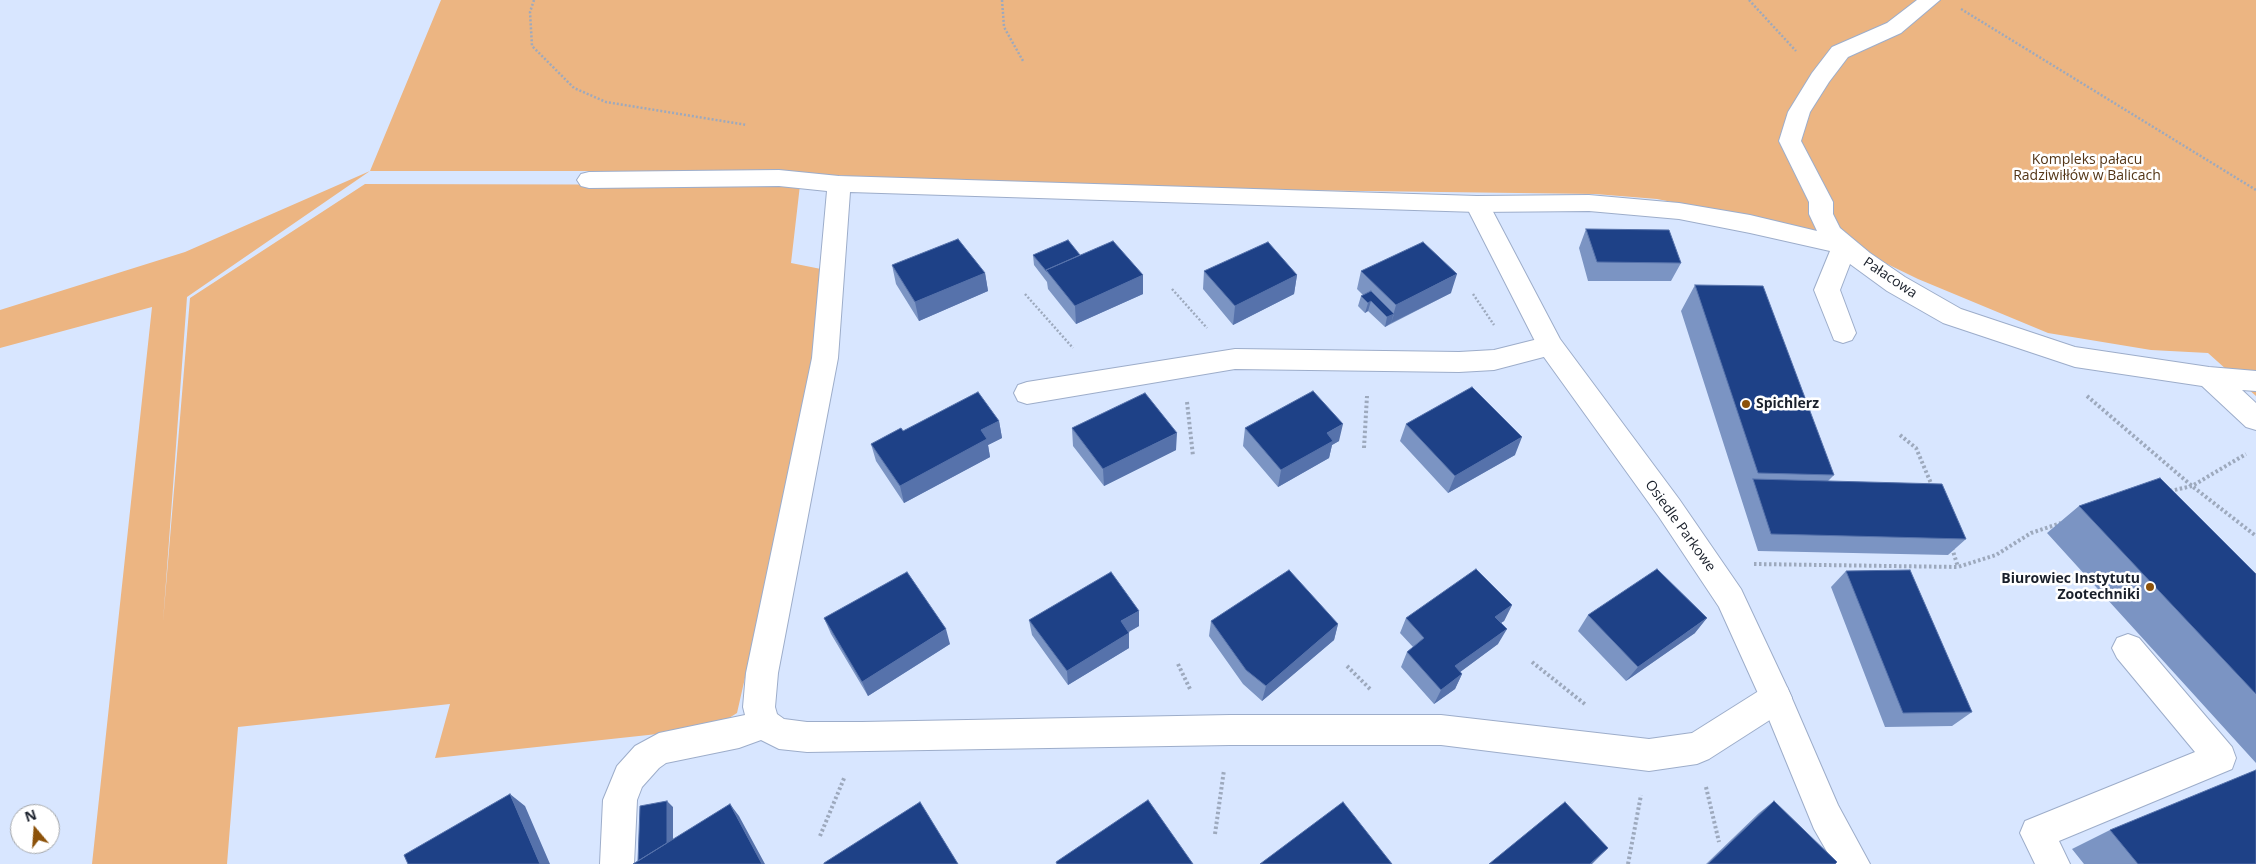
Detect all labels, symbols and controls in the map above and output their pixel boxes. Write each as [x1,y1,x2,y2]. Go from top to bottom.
park label: Kompleks pałacu Radziwiłłów w Balicach [2013,152,2161,184]
street label: Pałacowa [1860,254,1920,302]
place label: Spichlerz [1756,396,1819,412]
marker: Spichlerz [1740,398,1752,410]
street label: Osiedle Parkowe [1641,477,1719,575]
place label: Biurowiec Instytutu Zootechniki [2001,571,2140,604]
marker: Biurowiec Instytutu Zootechniki [2144,581,2156,593]
north arrow [10,804,60,854]
text: N [22,804,39,826]

